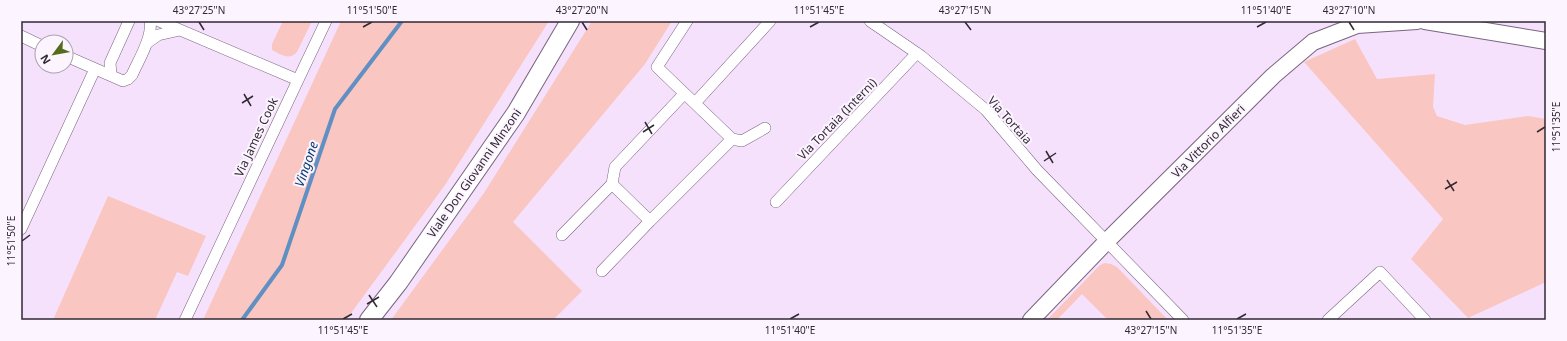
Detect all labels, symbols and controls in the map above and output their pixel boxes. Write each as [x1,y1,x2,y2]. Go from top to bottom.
text: 43°27'25"N [173,3,225,17]
text: 11°51'50"E [347,3,397,17]
text: 43°27'20"N [556,3,608,17]
text: 11°51'45"E [794,3,844,17]
text: 43°27'15"N [939,3,991,17]
text: 11°51'40"E [1241,3,1291,17]
text: 43°27'10"N [1323,3,1375,17]
north arrow [34,34,74,74]
text: N [36,52,54,67]
street label: Via Tortaia (Interni) [794,74,881,164]
street label: Via Tortaia [984,92,1036,148]
street label: Via James Cook [230,94,282,179]
street label: Via Vittorio Alfieri [1167,100,1249,182]
text: 11°51'35"E [1549,102,1563,152]
street label: Viale Don Giovanni Minzoni [423,105,525,241]
water label: Vingone [290,138,322,189]
text: 11°51'50"E [4,216,18,266]
text: 11°51'45"E [318,323,368,337]
text: 11°51'40"E [765,323,815,337]
text: 43°27'15"N [1125,323,1177,337]
text: 11°51'35"E [1212,323,1262,337]

